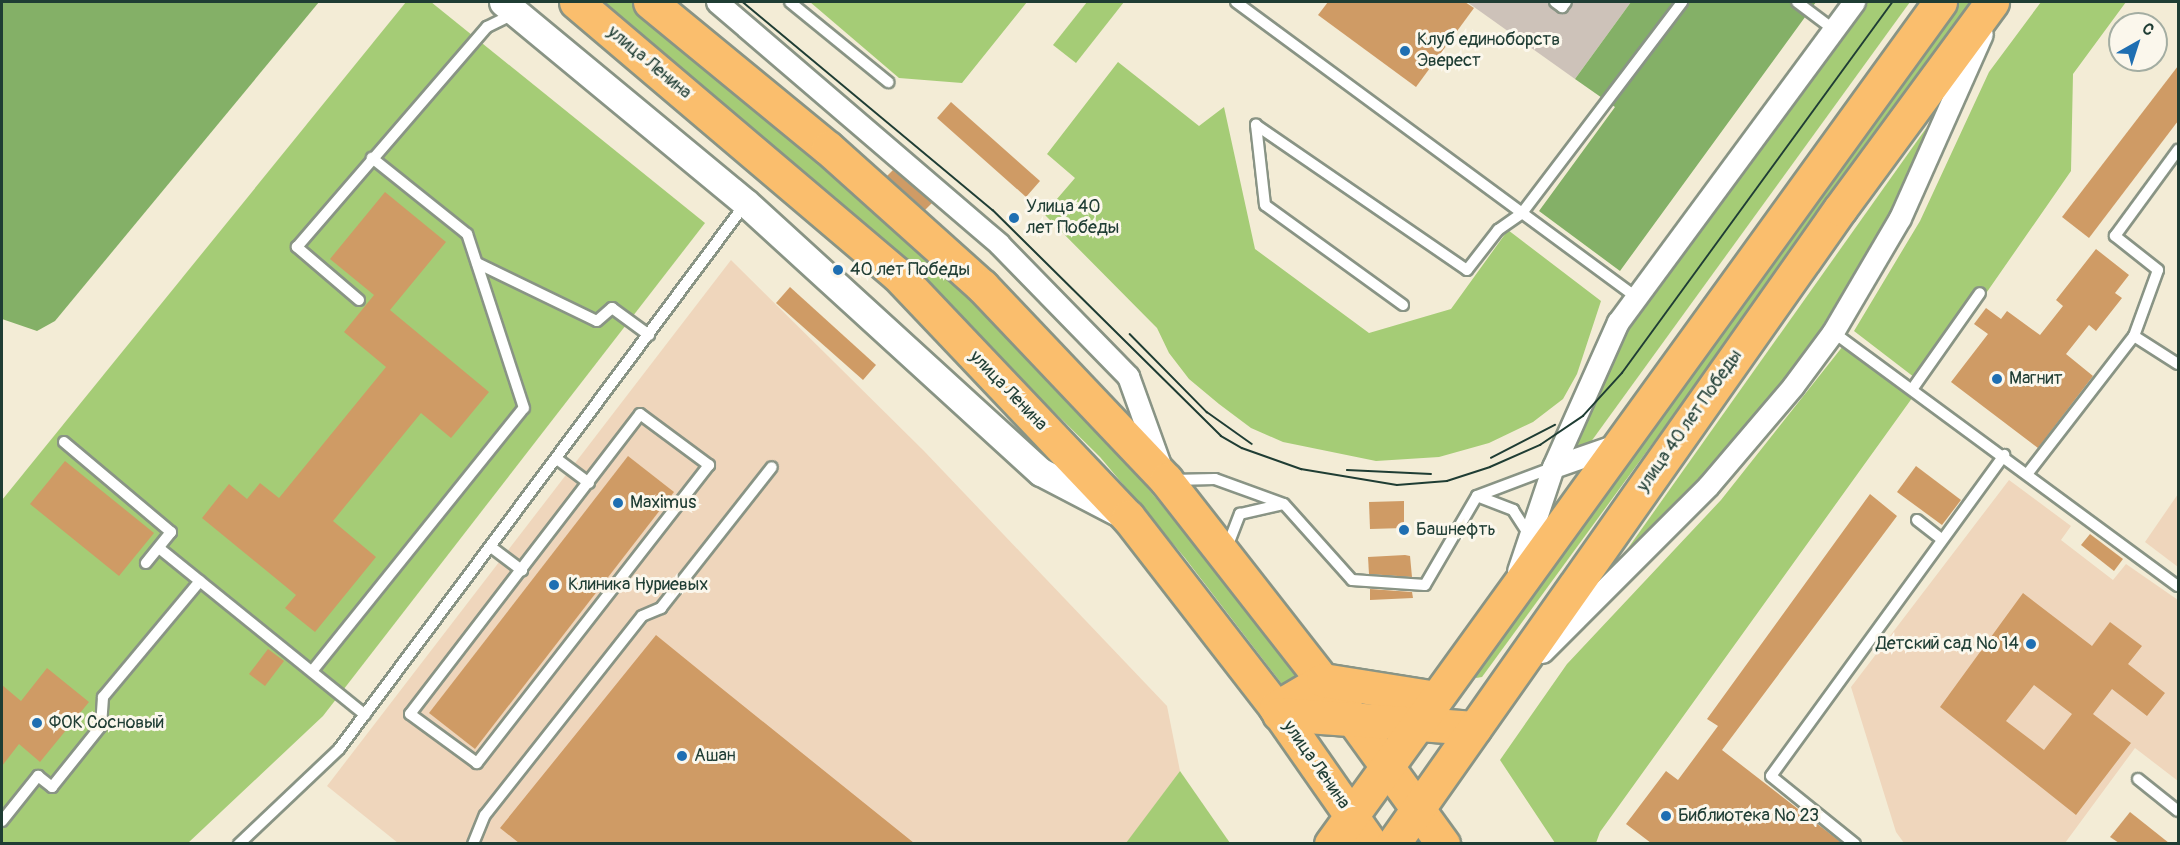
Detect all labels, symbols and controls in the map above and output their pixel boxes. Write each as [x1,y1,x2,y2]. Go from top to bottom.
north arrow [2108,12,2168,72]
text: С [2138,19,2158,40]
street label: улица Ленина [603,22,695,104]
place label: Клуб единоборств Эверест [1417,30,1560,72]
marker: Клуб единоборств Эверест [1398,44,1412,58]
place label: Улица 40 лет Победы [1026,197,1119,240]
marker: Улица 40 лет Победы [1007,211,1021,225]
place label: 40 лет Победы [850,259,970,281]
marker: 40 лет Победы [831,263,845,277]
street label: улица 40 лет Победы [1633,346,1747,496]
street label: улица Ленина [965,347,1051,435]
place label: Магнит [2009,368,2062,390]
marker: Магнит [1990,372,2004,386]
place label: Maximus [630,492,696,514]
marker: Maximus [611,496,625,510]
place label: Башнефть [1416,519,1496,541]
marker: Башнефть [1397,523,1411,537]
place label: Клиника Нуриевых [568,574,708,596]
marker: Клиника Нуриевых [545,576,563,594]
place label: Детский сад № 14 [1876,633,2019,655]
marker: Детский сад № 14 [2024,637,2038,651]
place label: ФОК Сосновый [49,712,164,734]
marker: ФОК Сосновый [30,716,44,730]
street label: улица Ленина [1278,717,1354,813]
place label: Ашан [694,745,736,767]
marker: Ашан [675,749,689,763]
place label: Библиотека № 23 [1678,805,1819,827]
marker: Библиотека № 23 [1659,809,1673,823]

